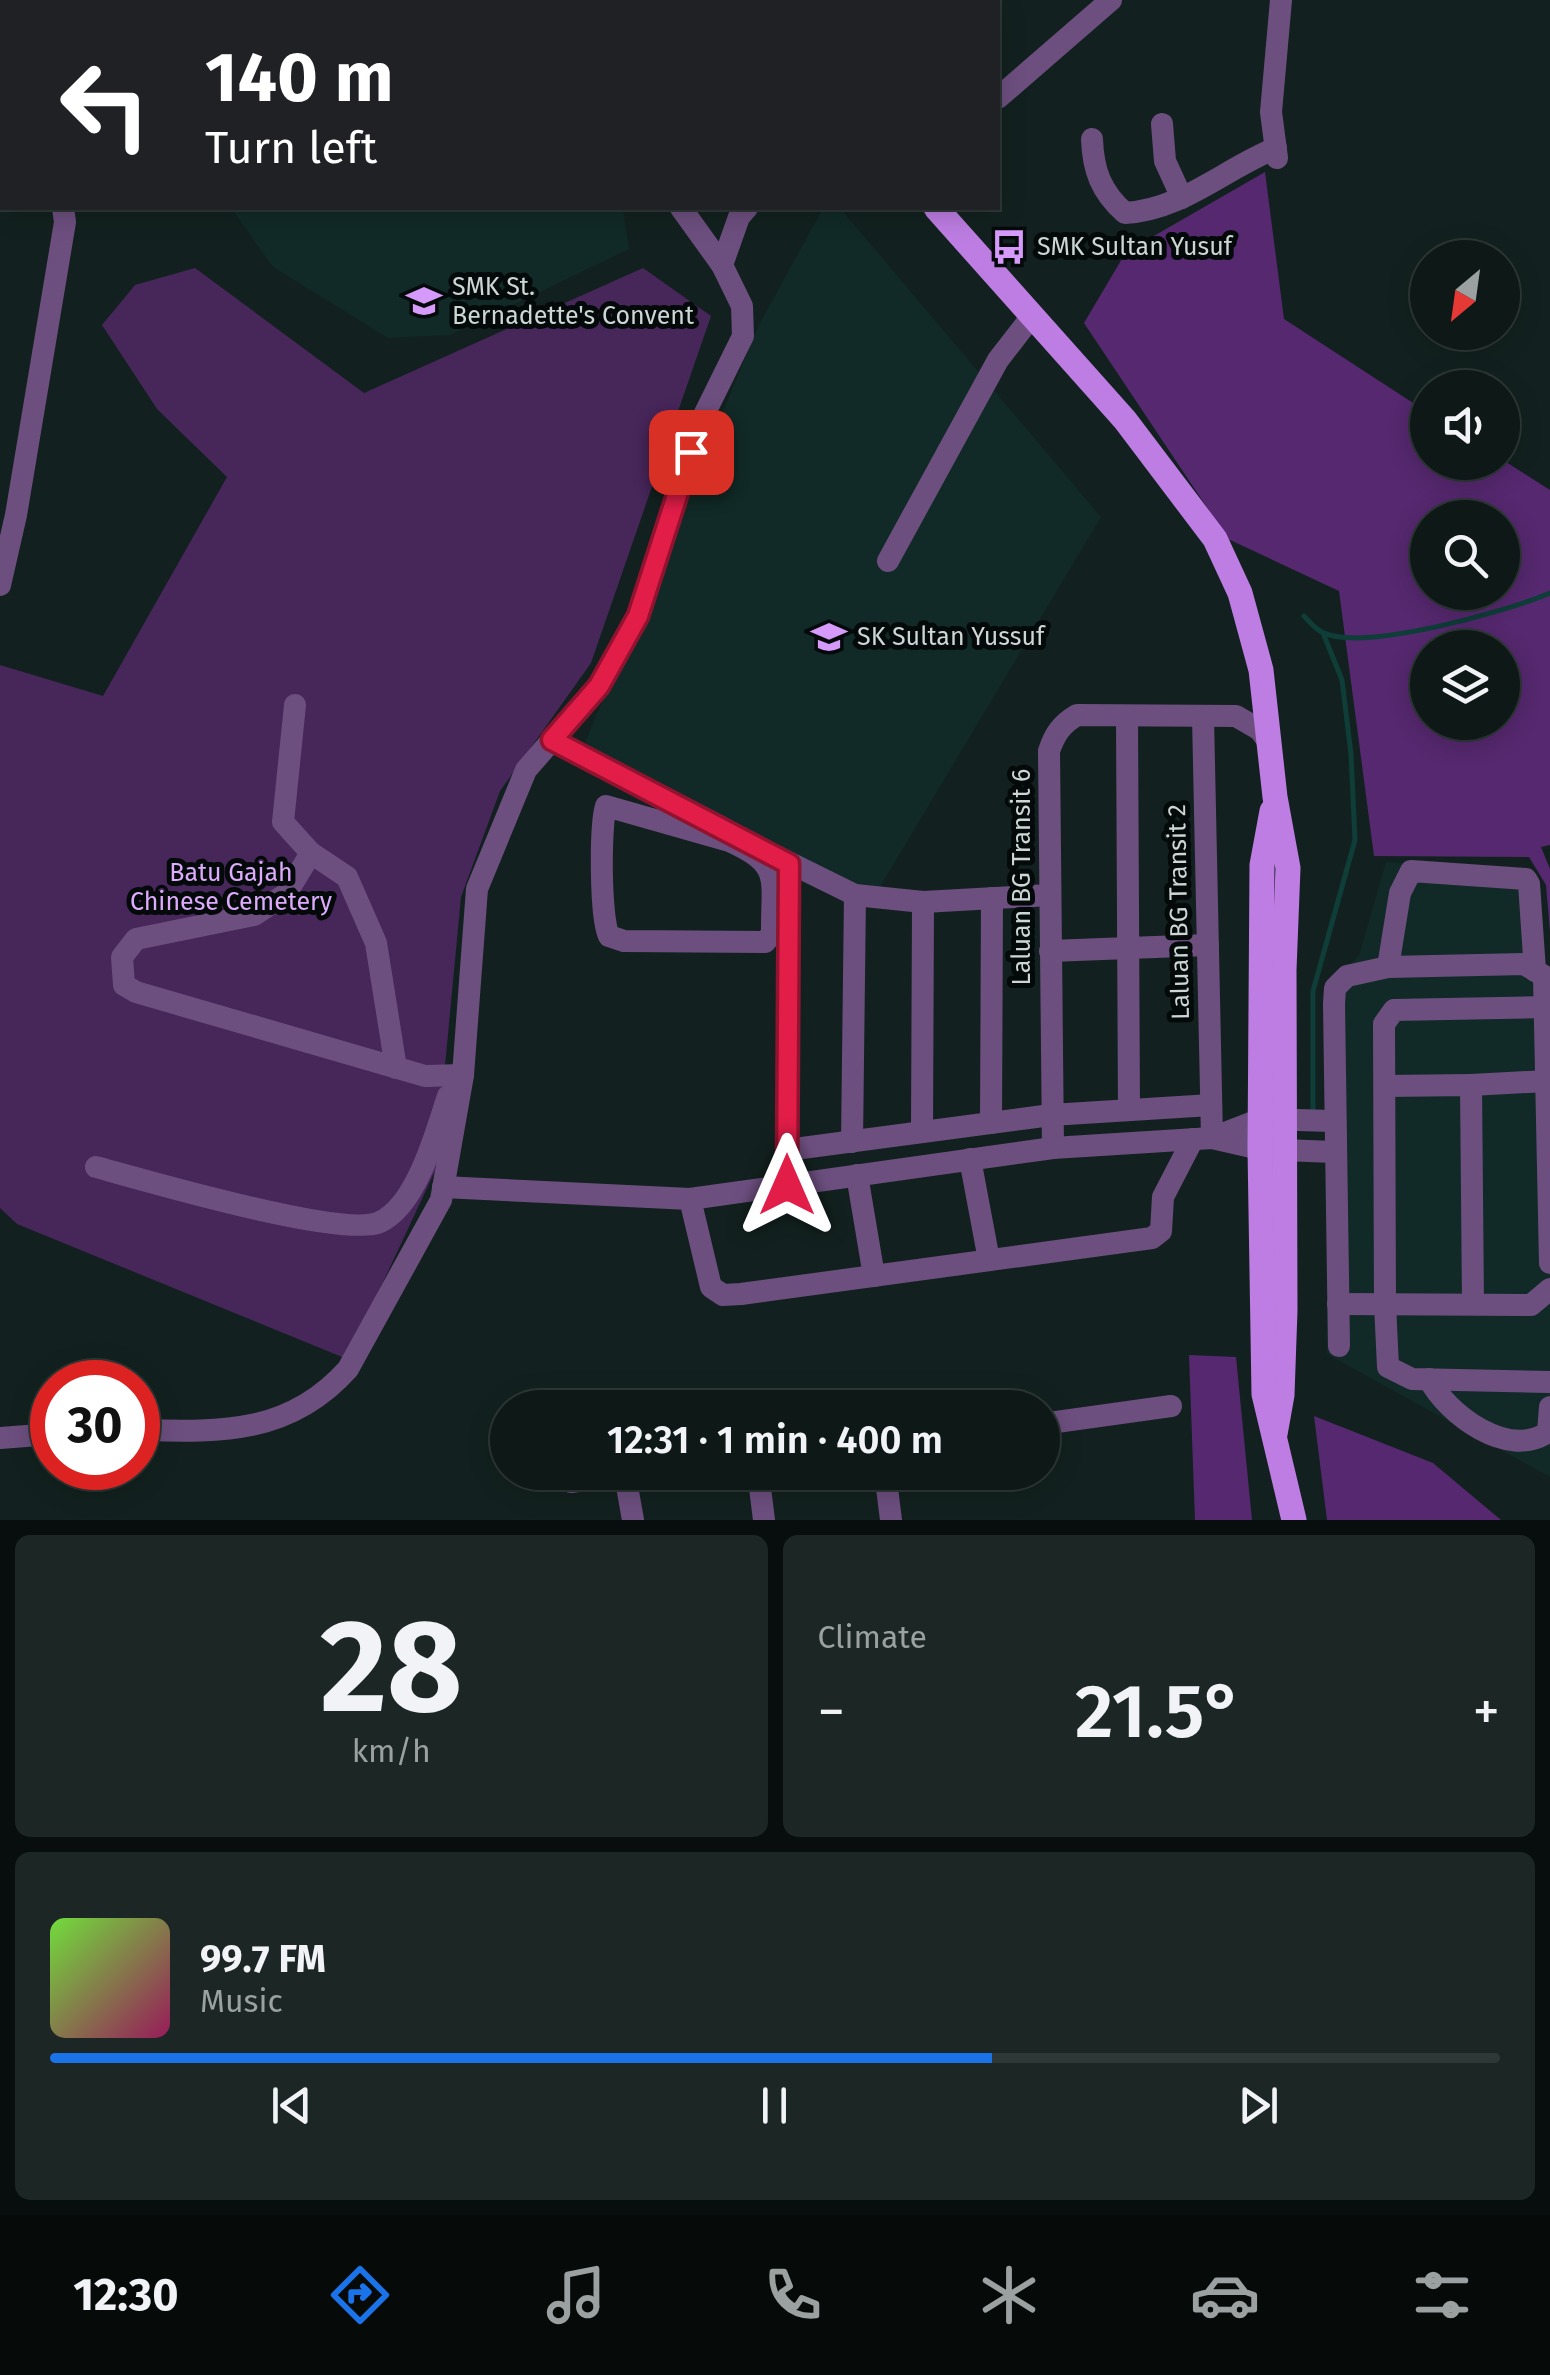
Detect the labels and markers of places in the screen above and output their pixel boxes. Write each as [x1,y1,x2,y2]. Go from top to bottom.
bus stop icon: SMK Sultan Yusuf [990,228,1028,266]
place label: SMK Sultan Yusuf [1037,232,1234,262]
place label: SMK St. Bernadette's Convent [452,272,695,331]
school or university icon: SMK St. Bernadette's Convent [405,282,443,320]
pin [649,410,734,495]
school or university icon: SK Sultan Yussuf [810,618,848,656]
place label: SK Sultan Yussuf [857,622,1046,652]

